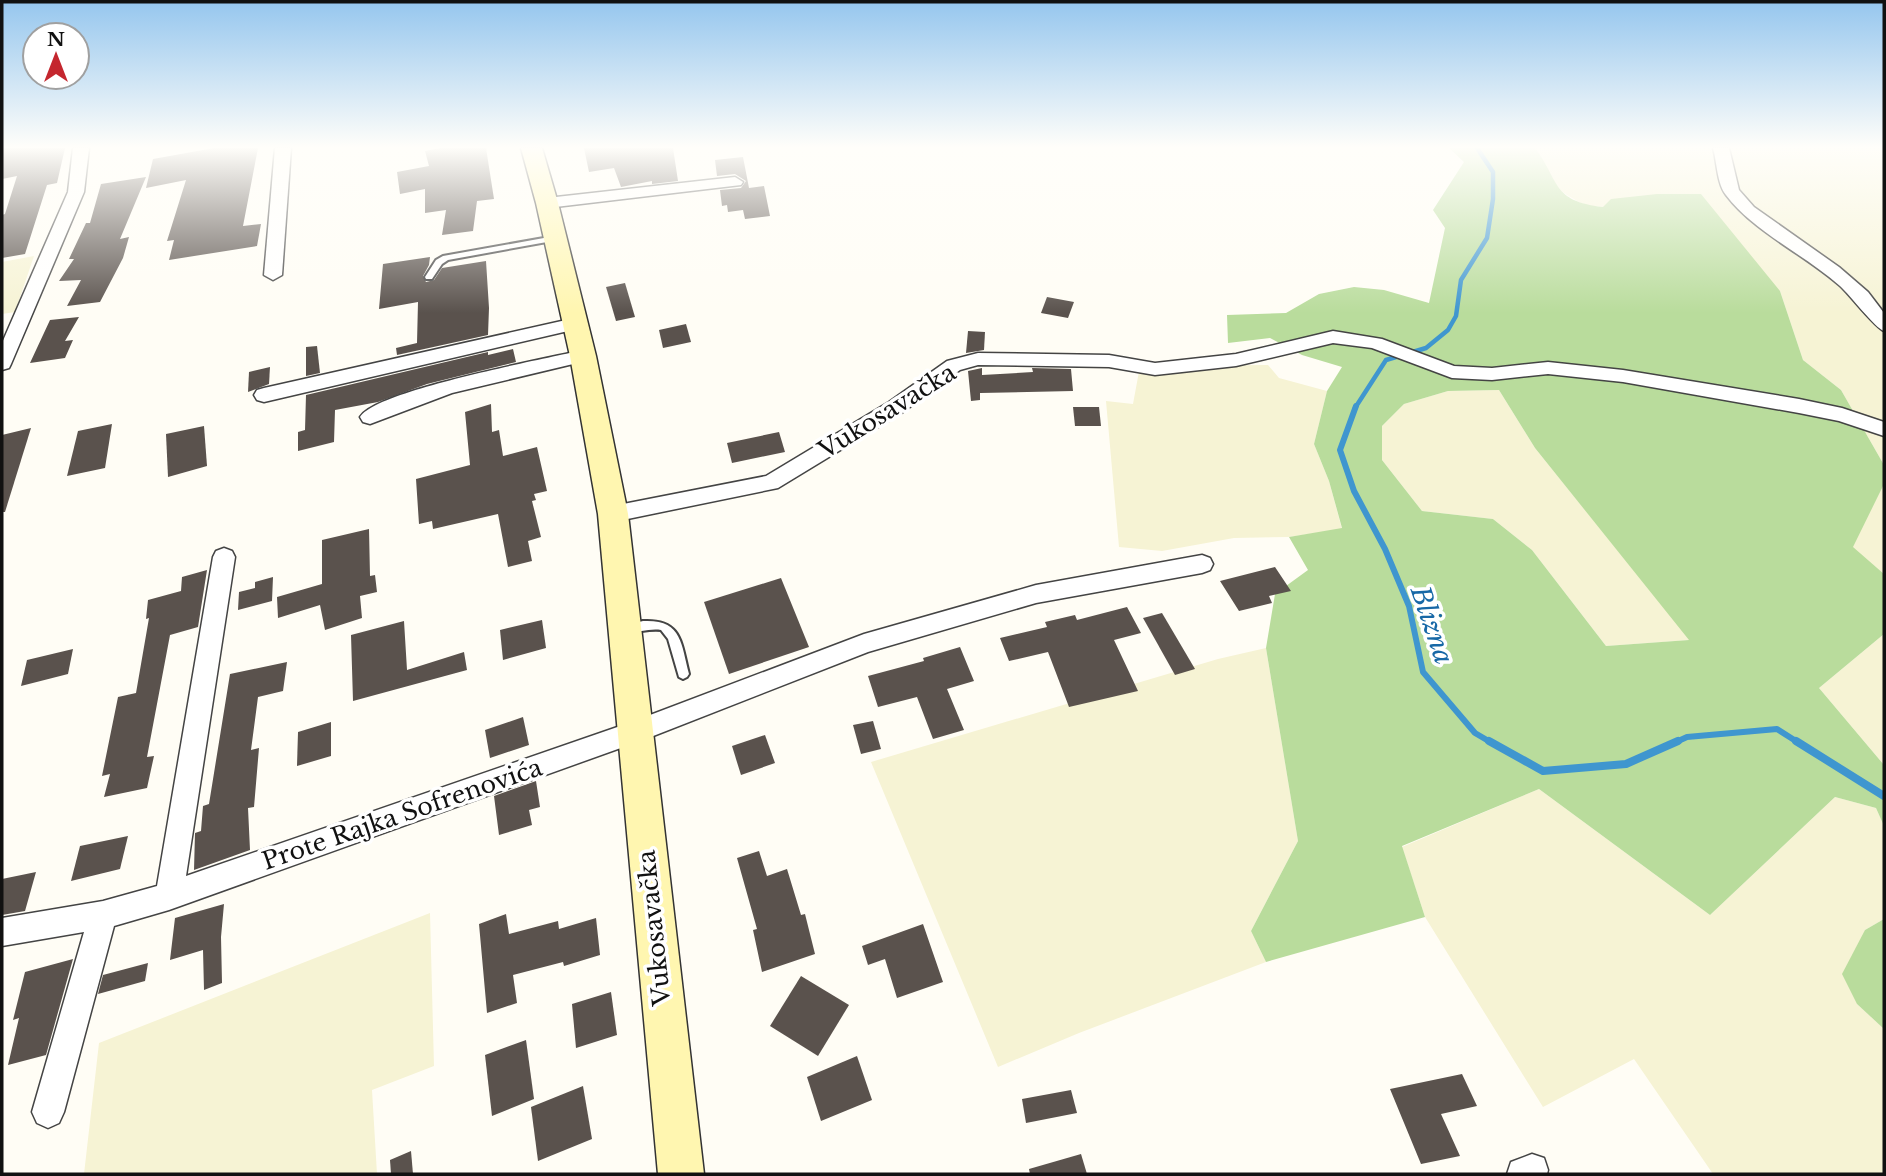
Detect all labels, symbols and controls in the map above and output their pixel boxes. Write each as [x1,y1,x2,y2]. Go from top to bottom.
north arrow [21,21,91,91]
text: N [47,28,65,51]
street label: Vukosavačka [812,357,961,465]
water label: Blizna [1403,581,1460,668]
street label: Prote Rajka Sofrenovića [258,752,546,876]
street label: Vukosavačka [631,848,677,1008]

